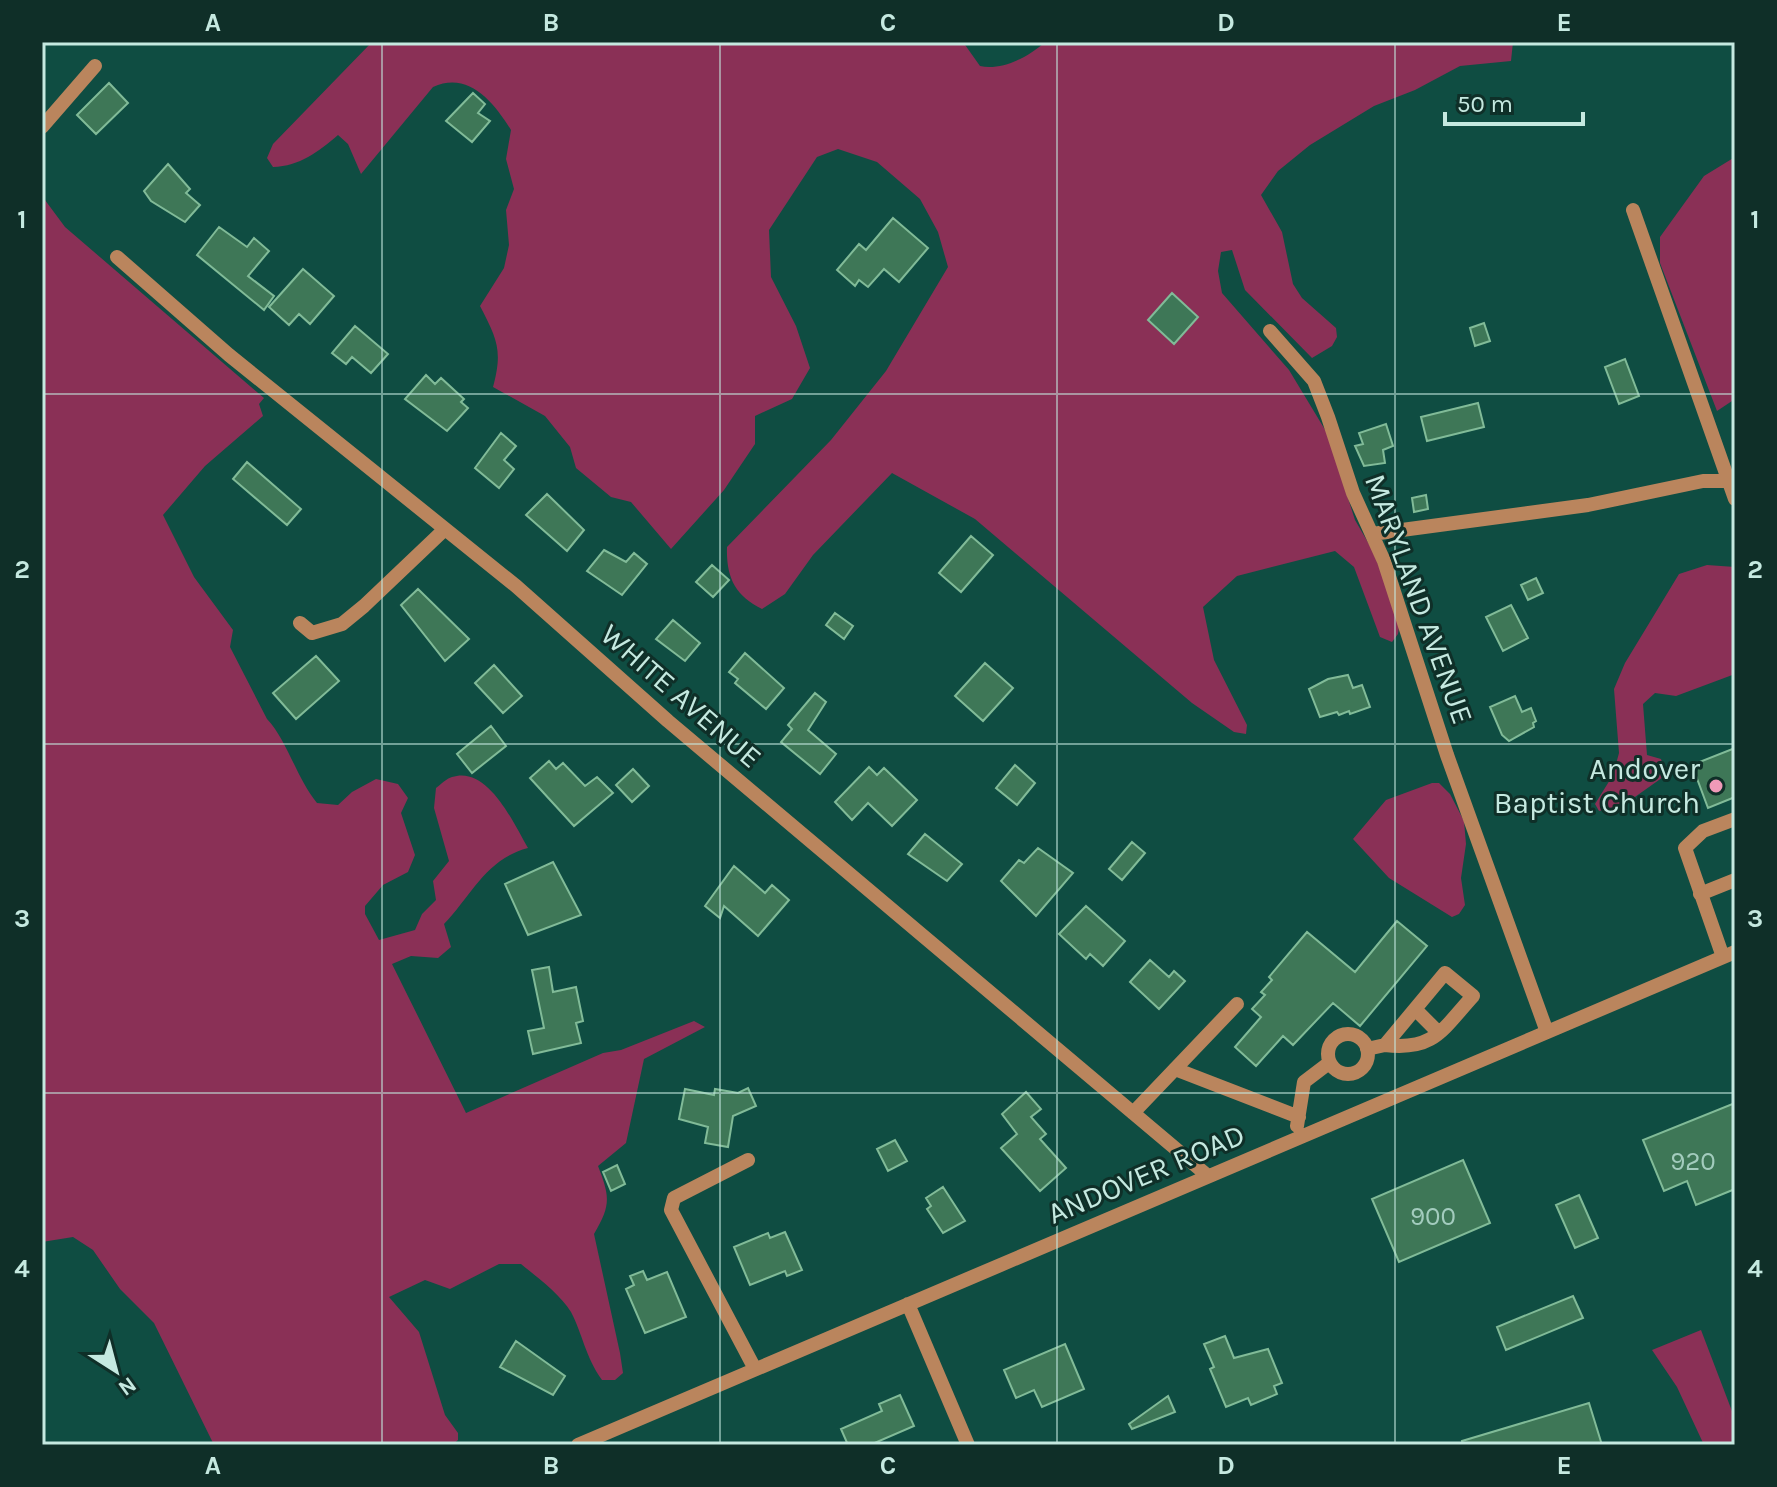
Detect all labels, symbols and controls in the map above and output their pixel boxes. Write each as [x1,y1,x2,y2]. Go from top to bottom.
text: A [205,7,221,38]
text: B [543,7,559,38]
text: C [880,7,896,38]
text: D [1217,7,1235,38]
text: E [1556,7,1572,38]
scale bar [1445,76,1583,126]
text: 50 m [1457,90,1513,118]
text: 1 [17,204,27,235]
text: 1 [1750,204,1760,235]
street label: MARYLAND AVENUE [1357,469,1481,729]
text: 2 [14,554,30,585]
text: 2 [1747,554,1763,585]
street label: WHITE AVENUE [593,616,769,776]
place label: Andover Baptist Church [1494,751,1700,821]
marker: Andover Baptist Church [1707,777,1725,795]
text: 3 [14,903,30,934]
text: 3 [1747,903,1763,934]
street label: ANDOVER ROAD [1042,1116,1250,1232]
house number: 920 [1670,1146,1716,1177]
house number: 900 [1410,1201,1456,1232]
text: 4 [14,1253,30,1284]
text: 4 [1747,1253,1763,1284]
north arrow [76,1331,156,1411]
text: N [113,1371,141,1402]
text: A [205,1450,221,1481]
text: B [543,1450,559,1481]
text: C [880,1450,896,1481]
text: D [1217,1450,1235,1481]
text: E [1556,1450,1572,1481]

